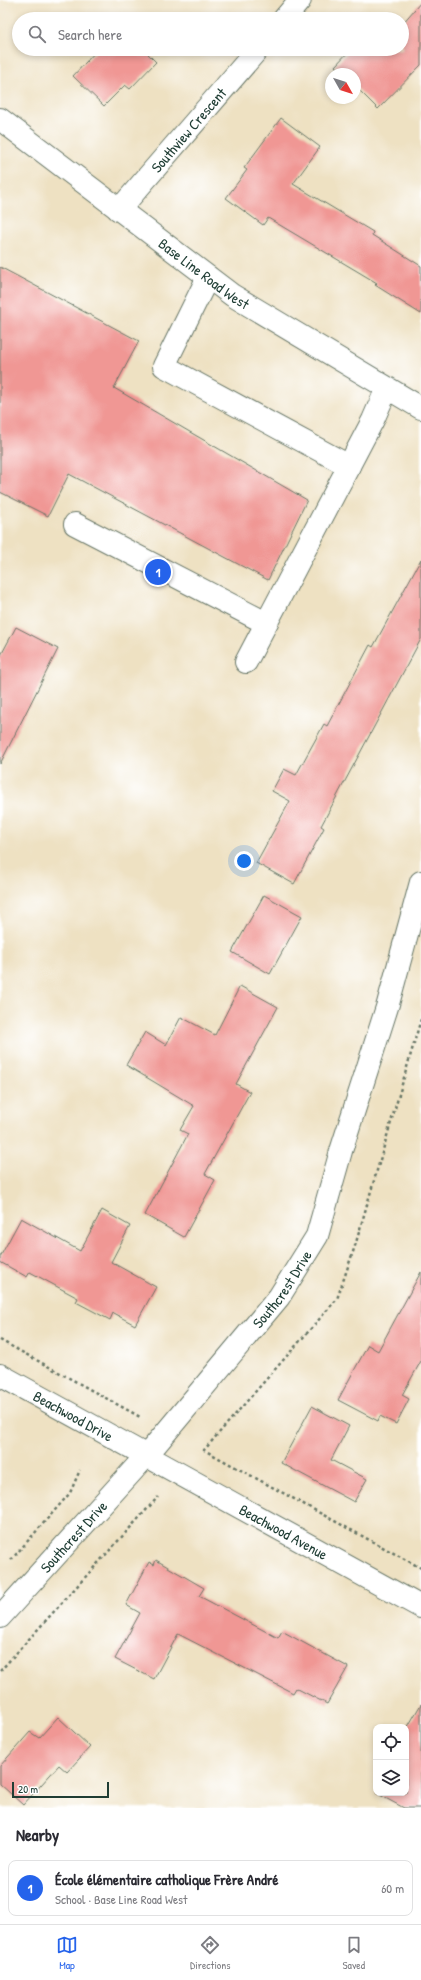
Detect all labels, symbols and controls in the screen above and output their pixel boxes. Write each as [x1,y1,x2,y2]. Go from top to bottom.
search box [12,12,409,56]
icon: search [26,23,48,45]
text: Search here [58,24,122,45]
north arrow [325,68,361,104]
street label: Southview Crescent [146,82,231,177]
street label: Base Line Road West [155,233,254,314]
pin: 1 [145,557,171,587]
your location [234,851,254,871]
street label: Southcrest Drive [247,1246,316,1332]
street label: Beachwood Drive [30,1385,117,1446]
street label: Southcrest Drive [35,1496,112,1577]
street label: Beachwood Avenue [236,1499,332,1564]
map controls [373,1724,409,1796]
button: locate [373,1724,409,1760]
button: layers [373,1760,409,1796]
scale bar [12,1780,109,1799]
text: 20 m [18,1782,38,1796]
text: Nearby [16,1823,59,1846]
text: École élémentaire catholique Frère André [55,1869,279,1890]
text: 1 [28,1879,32,1897]
text: 60 m [381,1879,404,1897]
text: School · Base Line Road West [55,1890,188,1908]
tab: Map [56,1934,78,1972]
tab: Directions [190,1934,231,1972]
tab: Saved [343,1934,365,1972]

